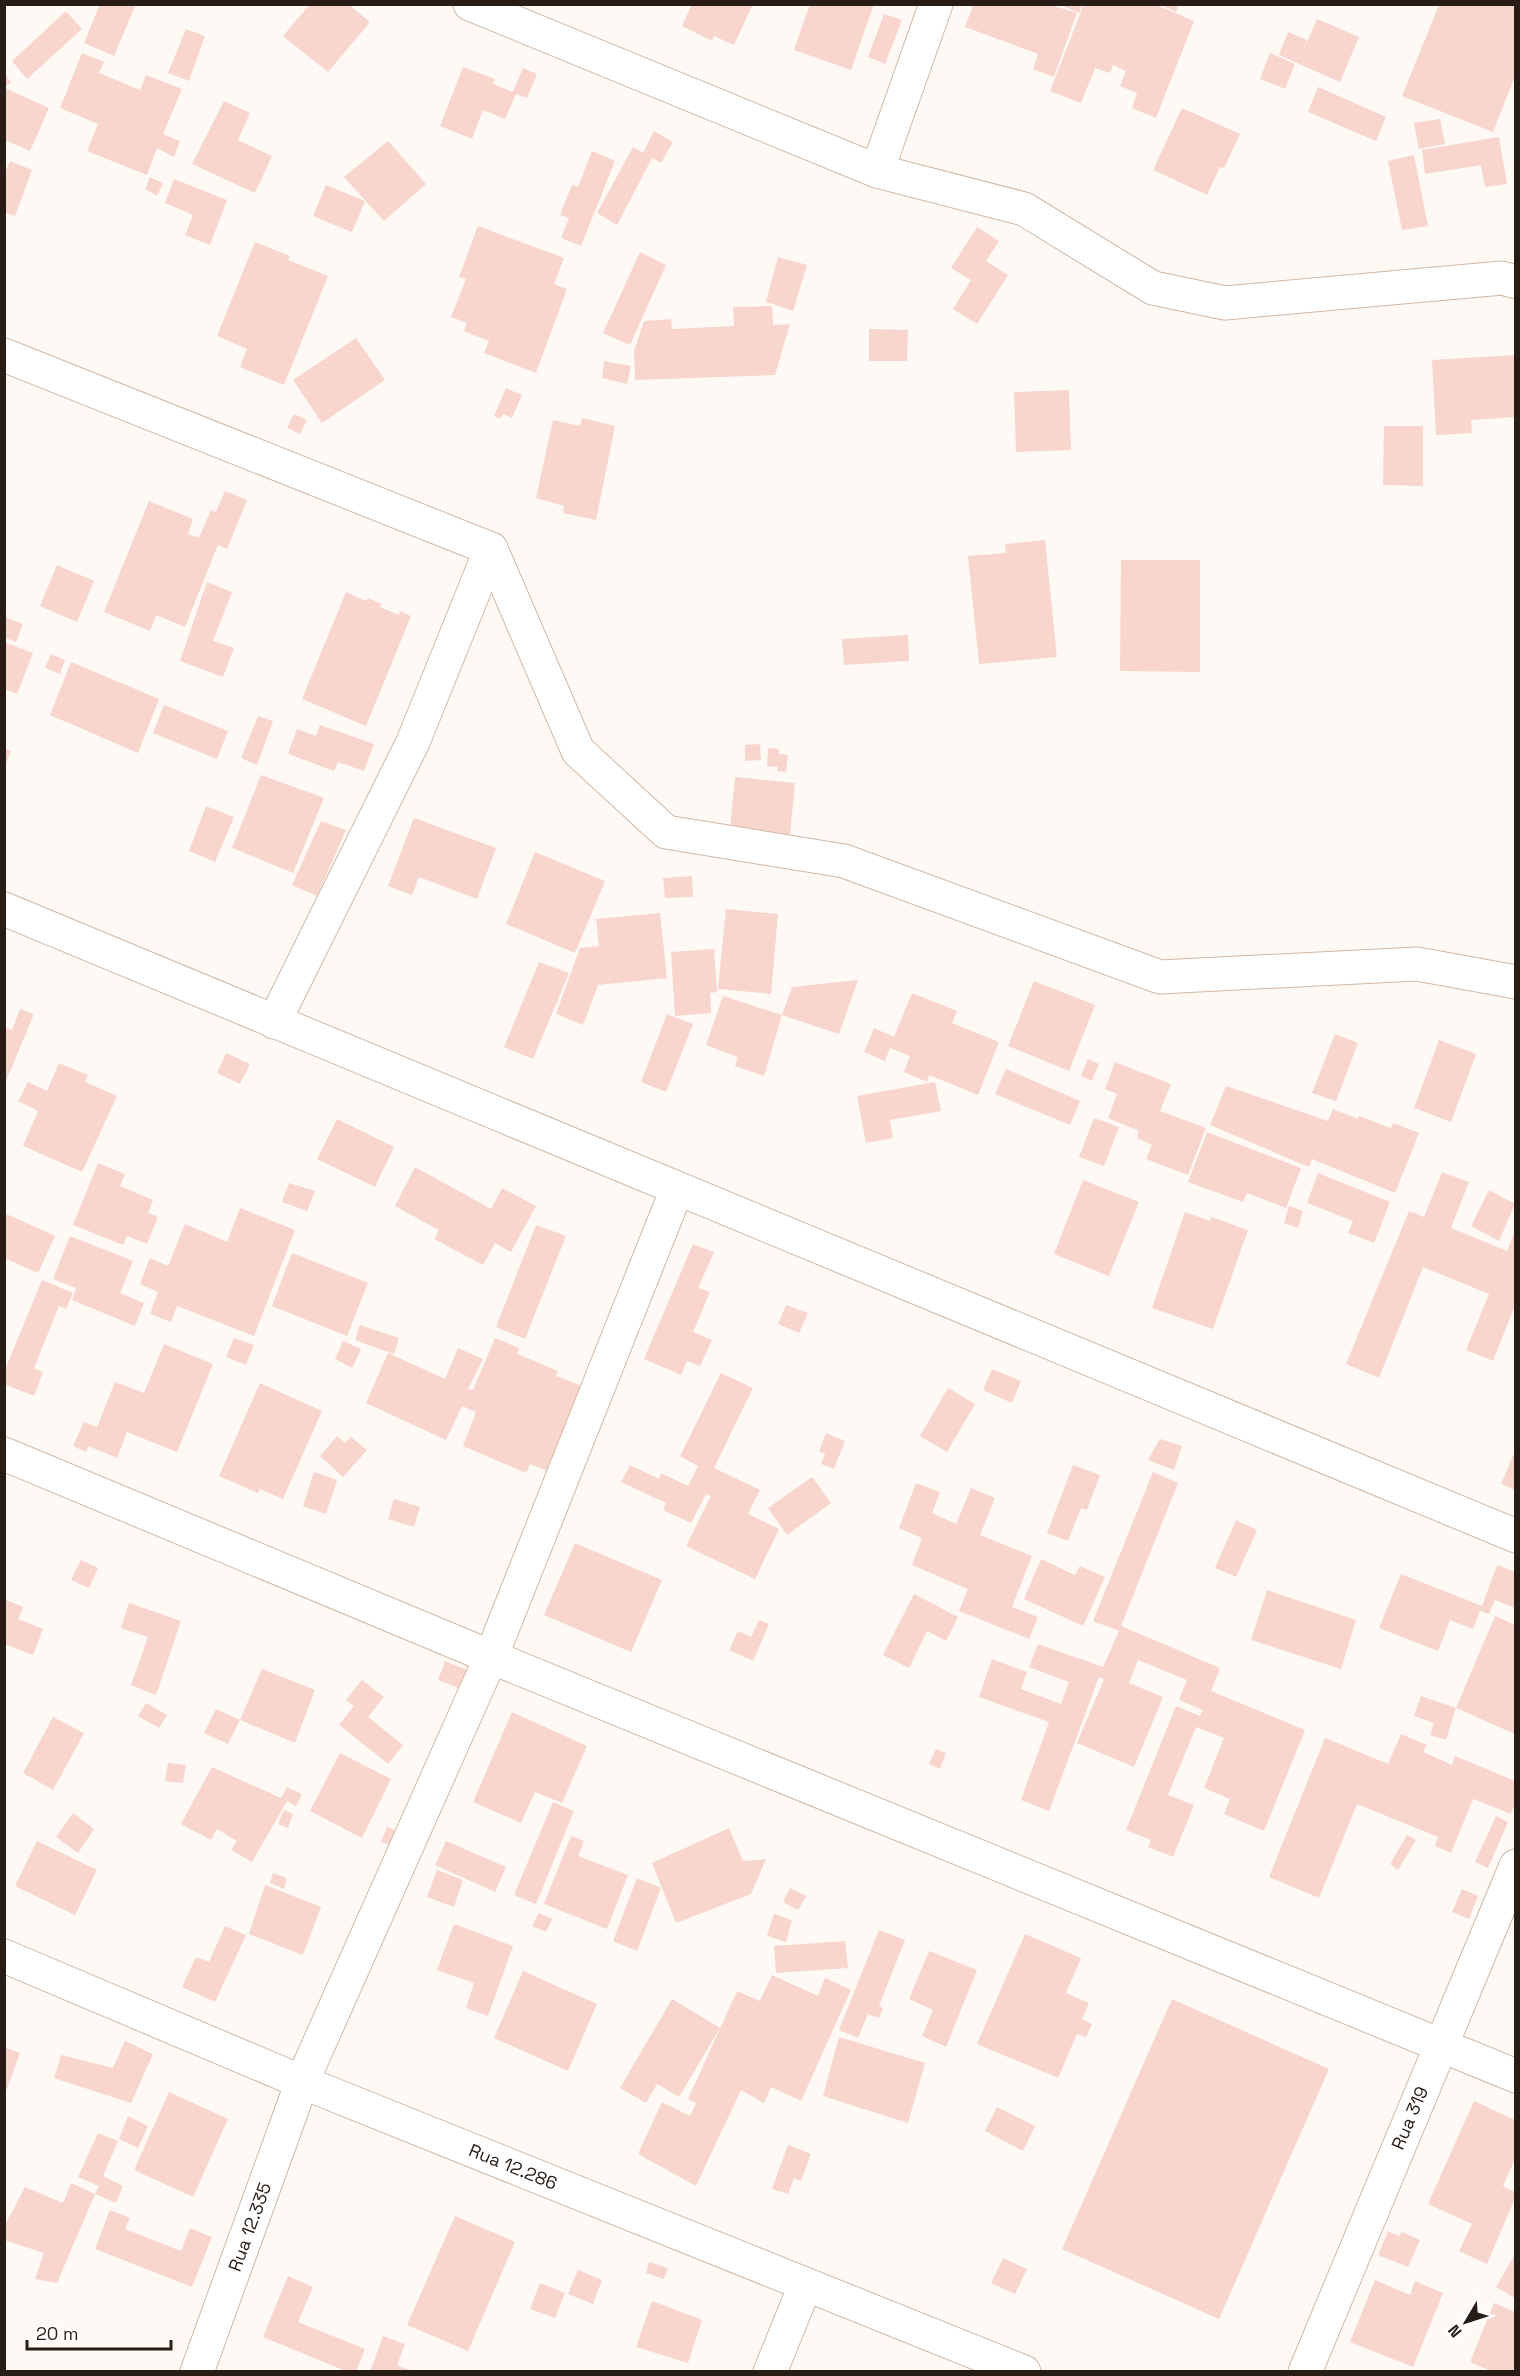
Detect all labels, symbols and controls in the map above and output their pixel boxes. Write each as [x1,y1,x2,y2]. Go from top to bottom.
street label: Rua 319 [1386,2083,1433,2153]
street label: Rua 12.286 [466,2138,561,2195]
street label: Rua 12.335 [223,2179,276,2274]
north arrow [1436,2292,1496,2352]
scale bar [27,2313,171,2351]
text: N [1443,2320,1466,2342]
text: 20 m [36,2322,79,2345]

